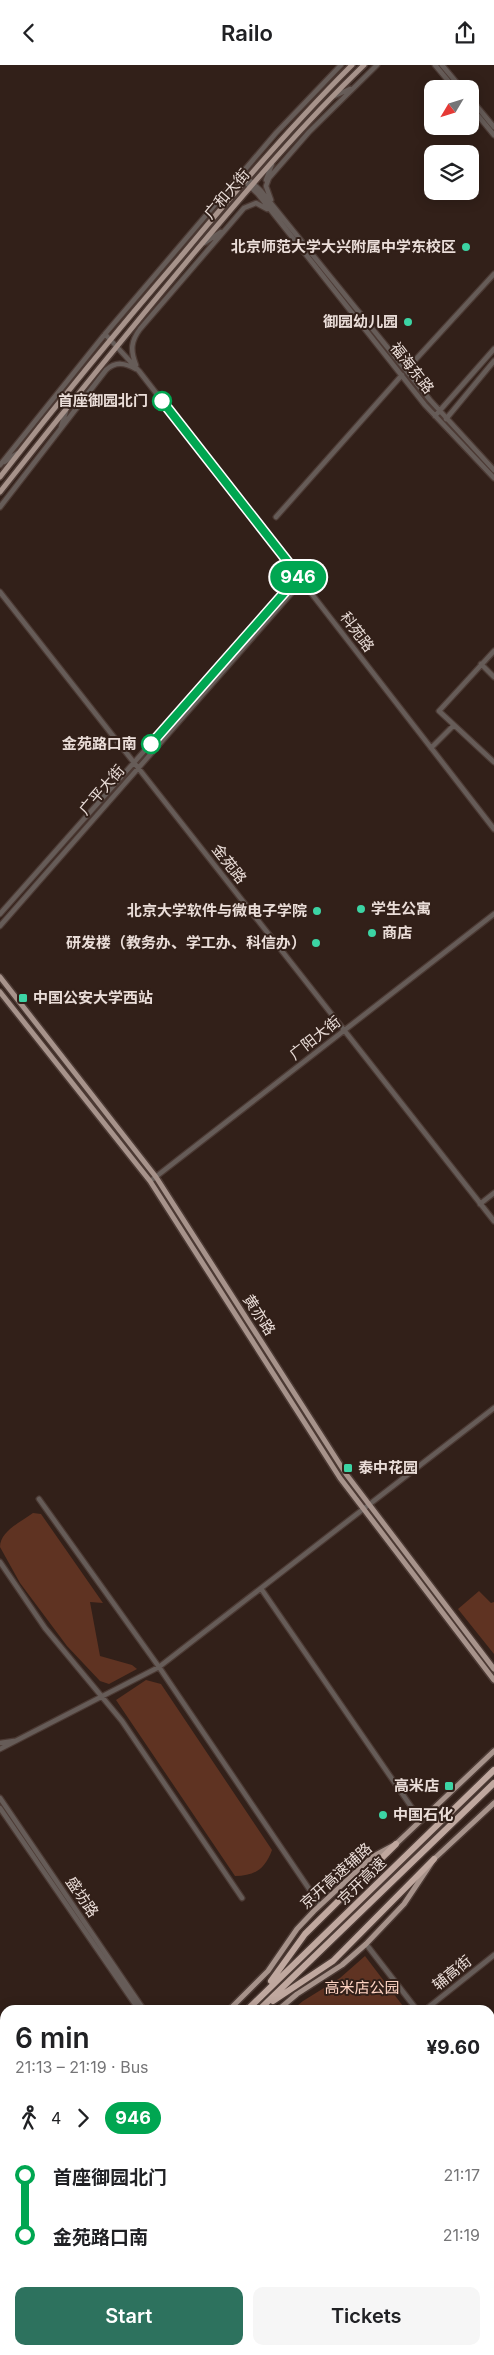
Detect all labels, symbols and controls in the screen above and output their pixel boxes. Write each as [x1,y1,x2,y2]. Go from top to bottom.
icon: back [15,19,43,47]
icon: share [451,19,479,47]
text: Railo [221,20,273,46]
north arrow [424,80,479,135]
map controls [424,80,479,200]
button: layers [424,145,479,200]
street label: 广和大街 [200,165,253,223]
place label: 北京师范大学大兴附属中学东校区 [231,237,456,256]
marker: 北京师范大学大兴附属中学东校区 [460,241,472,253]
place label: 御园幼儿园 [323,312,398,331]
marker: 御园幼儿园 [402,316,414,328]
street label: 福海东路 [386,338,438,397]
place label: 首座御园北门 [58,391,148,410]
marker: 首座御园北门 [152,391,172,411]
line badge: 946 [269,561,327,593]
text: 946 [280,566,316,587]
street label: 科苑路 [336,608,379,655]
place label: 金苑路口南 [62,734,137,753]
marker: 金苑路口南 [141,734,161,754]
street label: 广平大街 [75,761,128,819]
street label: 金苑路 [208,840,251,887]
place label: 学生公寓 [371,899,431,918]
place label: 北京大学软件与微电子学院 [127,901,307,920]
marker: 学生公寓 [355,903,367,915]
marker: 北京大学软件与微电子学院 [311,905,323,917]
place label: 商店 [382,923,412,942]
marker: 商店 [366,927,378,939]
place label: 研发楼（教务办、学工办、科信办） [66,933,306,952]
marker: 研发楼（教务办、学工办、科信办） [310,937,322,949]
place label: 中国公安大学西站 [33,988,153,1007]
marker: 中国公安大学西站 [17,992,29,1004]
street label: 广阳大街 [285,1012,344,1064]
street label: 黄亦路 [239,1291,280,1339]
place label: 泰中花园 [358,1458,418,1477]
marker: 泰中花园 [342,1462,354,1474]
place label: 高米店 [394,1776,439,1795]
marker: 高米店 [443,1780,455,1792]
place label: 中国石化 [393,1805,453,1824]
marker: 中国石化 [377,1809,389,1821]
street label: 京开高速辅路 [297,1839,375,1913]
street label: 京开高速 [334,1854,390,1908]
street label: 盛坊路 [62,1873,103,1921]
street label: 辅高街 [428,1951,475,1994]
park label: 高米店公园 [324,1978,400,1997]
text: 6 min [15,2021,90,2055]
text: ¥9.60 [426,2036,480,2059]
text: 21:13 – 21:19 · Bus [15,2057,149,2077]
icon: walk [15,2104,43,2132]
icon: forward [69,2104,97,2132]
text: 946 [115,2107,151,2128]
text: 4 [51,2108,61,2128]
text: 21:17 [444,2165,480,2185]
text: 首座御园北门 [53,2166,167,2189]
text: 21:19 [443,2225,480,2245]
text: 金苑路口南 [53,2226,148,2249]
button: Start [15,2287,243,2345]
button: Tickets [253,2287,480,2345]

